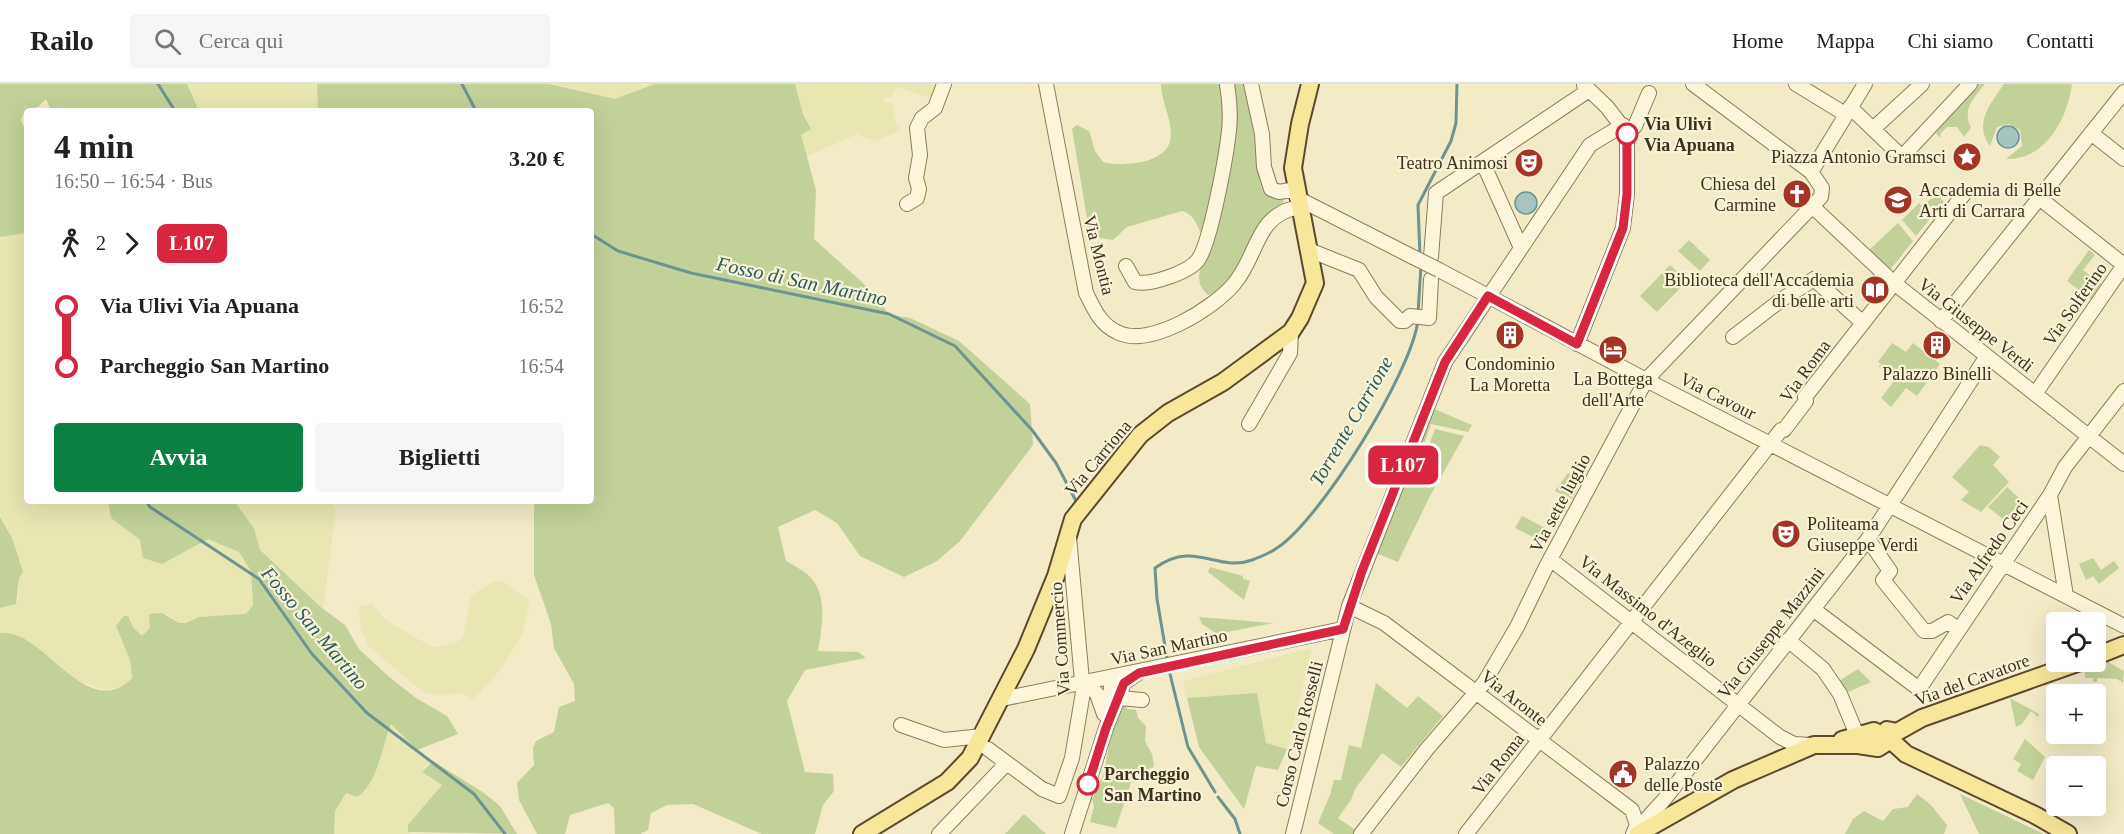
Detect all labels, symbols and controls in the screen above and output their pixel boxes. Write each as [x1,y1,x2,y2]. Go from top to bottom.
search box [130,14,550,68]
text: Railo [30,25,94,56]
icon: search [151,25,184,58]
text: Cerca qui [199,28,284,53]
text: Home [1732,29,1783,53]
text: Mappa [1816,29,1875,53]
text: Chi siamo [1908,29,1993,53]
text: Contatti [2026,29,2094,53]
place label: Via Ulivi Via Apuana [1644,114,1735,155]
marker: Via Ulivi Via Apuana [1616,123,1638,145]
text: 4 min [54,129,134,165]
place icon: Piazza Antonio Gramsci [1951,141,1983,173]
text: 3.20 € [509,146,564,171]
theatre icon: Teatro Animosi [1513,147,1545,179]
place label: Piazza Antonio Gramsci [1771,147,1946,167]
place label: Teatro Animosi [1397,153,1508,173]
text: 16:50 – 16:54 · Bus [54,170,213,192]
place label: Chiesa del Carmine [1701,174,1776,215]
church icon: Chiesa del Carmine [1781,178,1813,210]
place label: Accademia di Belle Arti di Carrara [1919,180,2061,221]
school or university icon: Accademia di Belle Arti di Carrara [1882,184,1914,216]
street label: Via Montia [1079,213,1119,297]
icon: walk [54,227,87,260]
icon: forward [115,227,148,260]
text: L107 [169,231,215,255]
text: 2 [96,232,106,254]
water label: Fosso di San Martino [714,252,889,310]
street label: Via Solferino [2039,259,2111,349]
place label: Biblioteca dell'Accademia di belle arti [1664,270,1854,311]
library icon: Biblioteca dell'Accademia di belle arti [1859,274,1891,306]
street label: Via Giuseppe Verdi [1914,274,2038,376]
text: Via Ulivi Via Apuana [100,293,299,318]
text: 16:52 [518,295,564,317]
building icon: Condominio La Moretta [1494,319,1526,351]
building icon: Palazzo Binelli [1921,329,1953,361]
hotel icon: La Bottega dell'Arte [1597,334,1629,366]
street label: Via Roma [1776,336,1834,406]
water label: Torrente Carrione [1305,352,1397,490]
text: Parcheggio San Martino [100,353,329,378]
place label: Condominio La Moretta [1465,354,1555,395]
text: 16:54 [518,355,564,377]
place label: Palazzo Binelli [1882,364,1992,384]
street label: Via Cavour [1677,368,1759,424]
place label: La Bottega dell'Arte [1573,369,1653,410]
street label: Via Carriona [1061,416,1135,500]
button: Avvia [54,423,303,492]
button: Biglietti [315,423,564,492]
line badge: L107 [1361,446,1445,484]
street label: Via sette luglio [1526,450,1594,556]
text: L107 [1380,453,1426,477]
street label: Via Alfredo Ceci [1946,496,2032,608]
place label: Politeama Giuseppe Verdi [1807,514,1918,555]
theatre icon: Politeama Giuseppe Verdi [1770,518,1802,550]
street label: Via Massimo d'Azeglio [1575,551,1721,671]
water label: Fosso San Martino [257,561,373,694]
street label: Via Giuseppe Mazzini [1714,563,1828,703]
street label: Via Commercio [1046,581,1074,697]
map controls [2046,612,2106,816]
button: locate [2046,612,2106,672]
street label: Via San Martino [1109,625,1229,669]
street label: Via del Cavatore [1912,650,2032,710]
street label: Corso Carlo Rosselli [1271,659,1327,809]
street label: Via Aronte [1477,666,1551,730]
button: + [2046,684,2106,744]
street label: Via Roma [1468,729,1528,799]
place label: Palazzo delle Poste [1644,754,1723,795]
button: − [2046,756,2106,816]
public building icon: Palazzo delle Poste [1607,758,1639,790]
place label: Parcheggio San Martino [1104,764,1202,805]
marker: Parcheggio San Martino [1077,773,1099,795]

